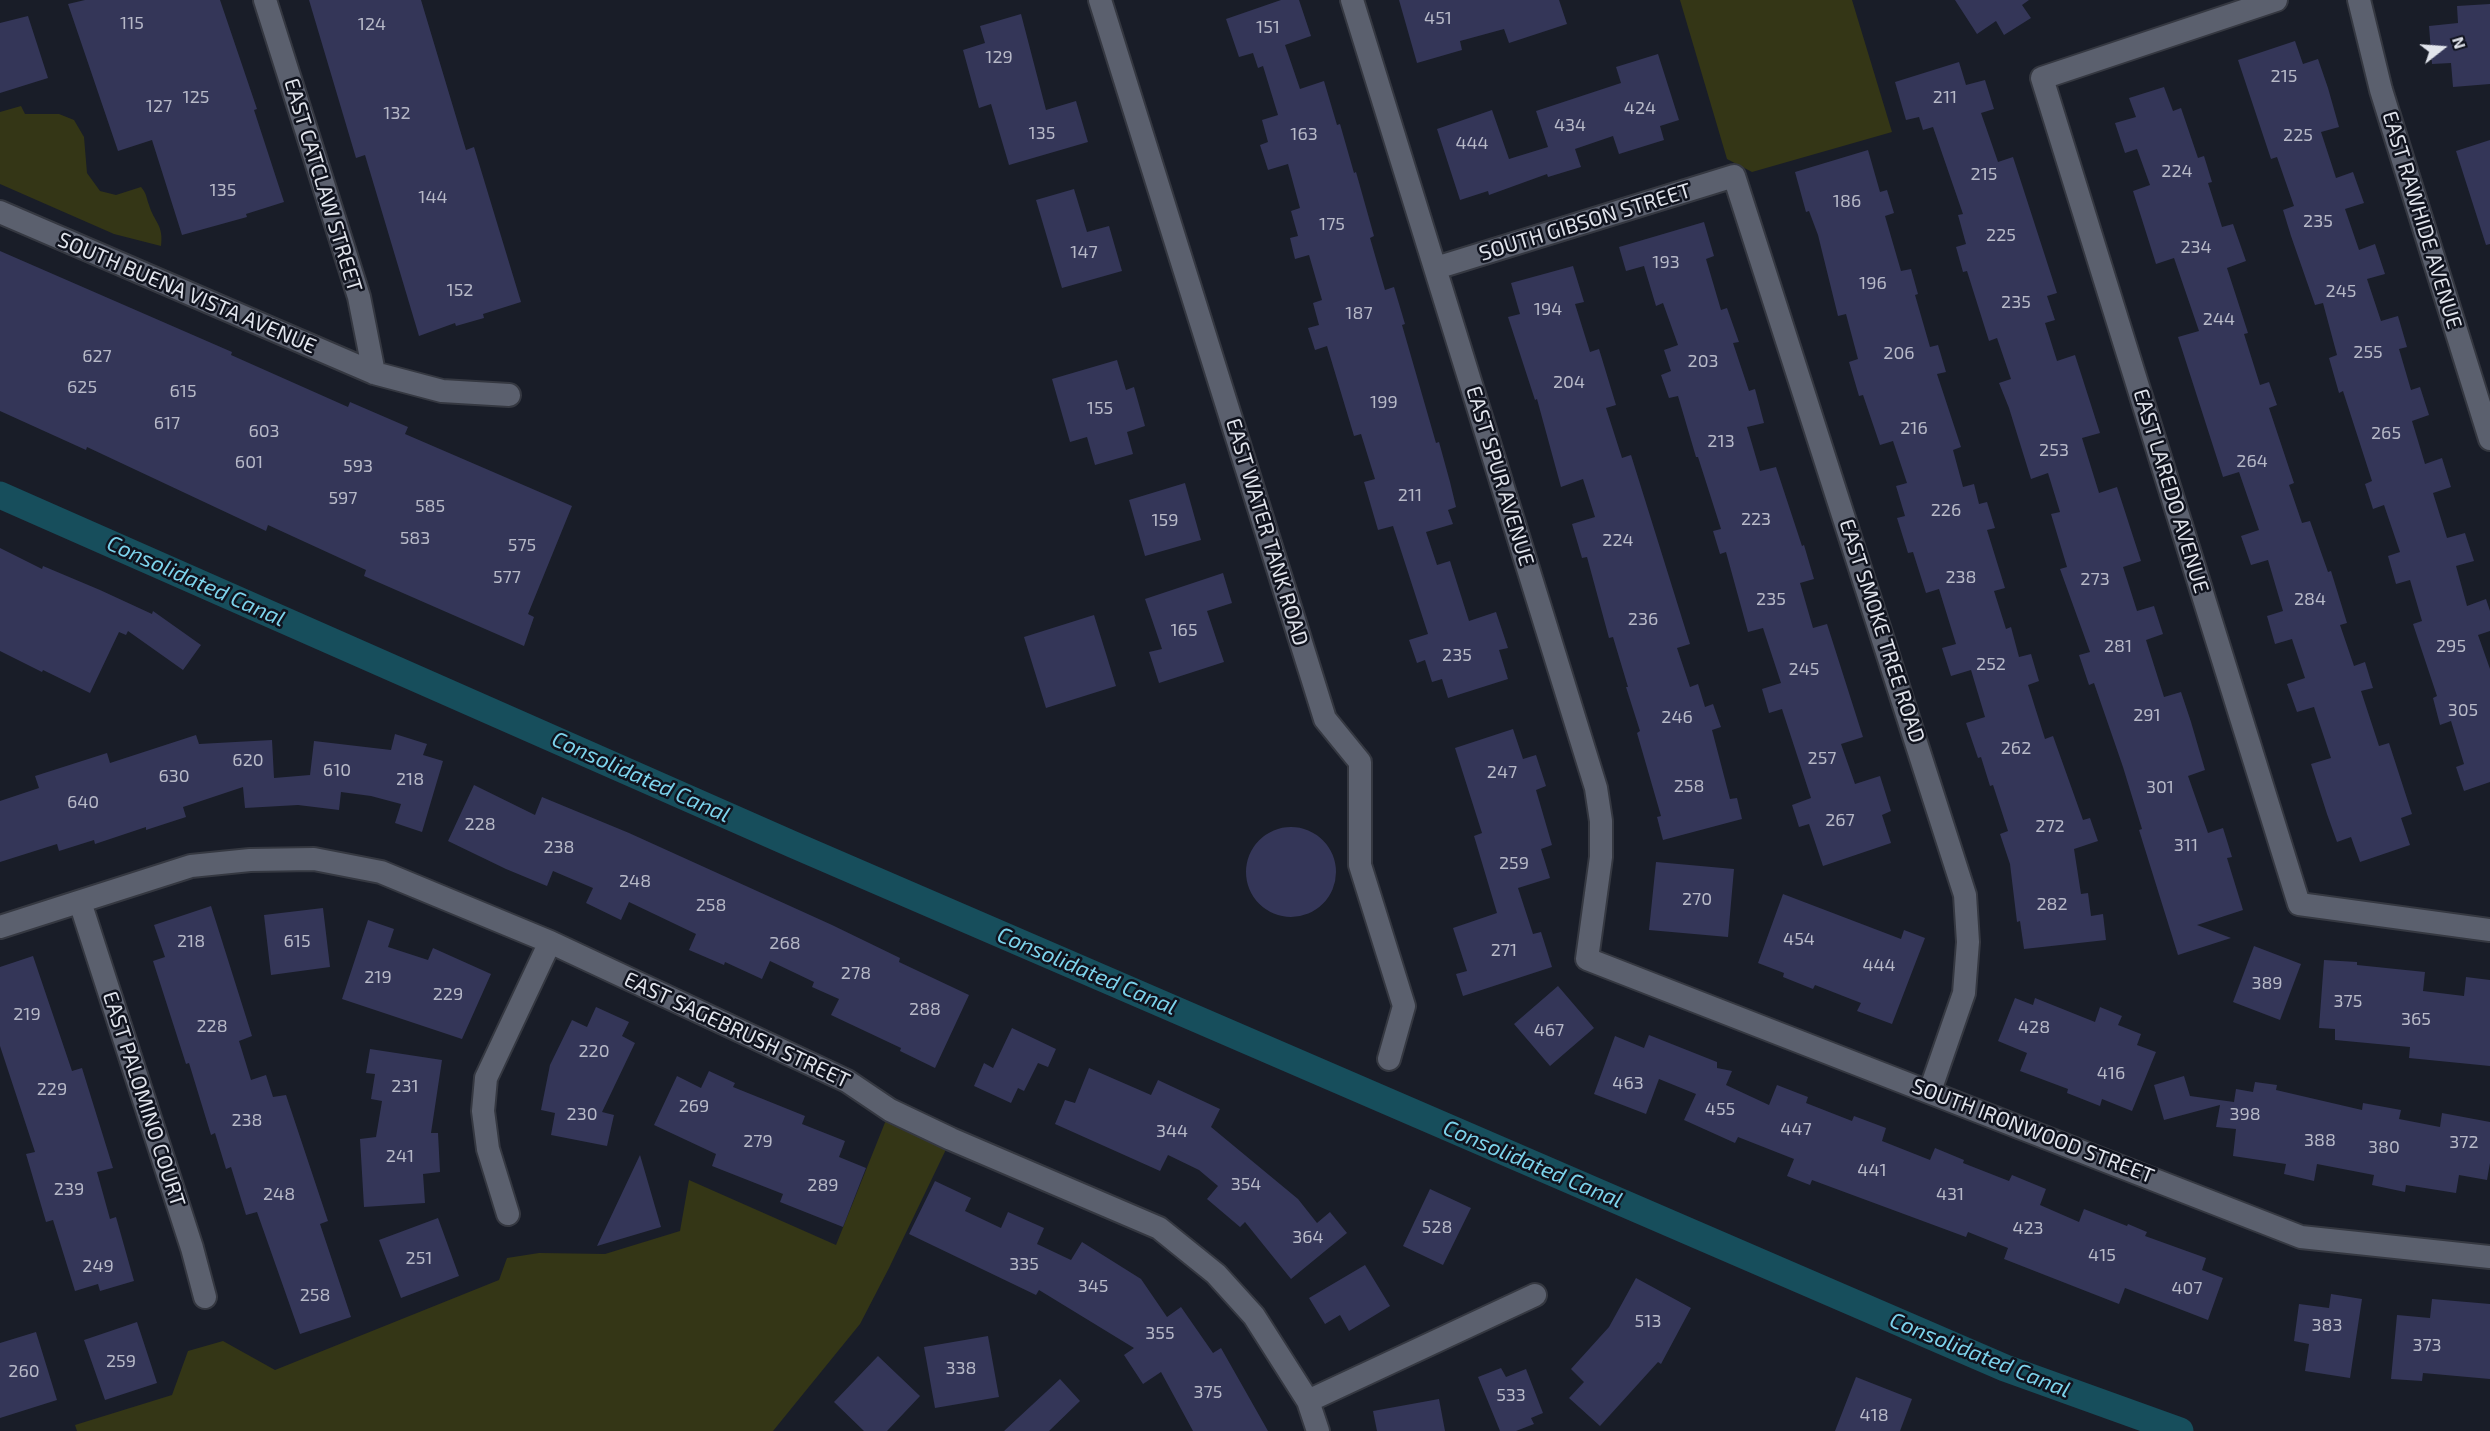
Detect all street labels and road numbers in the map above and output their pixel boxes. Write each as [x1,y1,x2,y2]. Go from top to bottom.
street label: EAST CATCLAW STREET [279,75,367,295]
street label: EAST RAWHIDE AVENUE [2377,108,2467,332]
street label: SOUTH GIBSON STREET [1476,178,1694,266]
street label: SOUTH BUENA VISTA AVENUE [54,227,320,359]
street label: EAST SPUR AVENUE [1461,383,1539,569]
street label: EAST LAREDO AVENUE [2128,386,2214,596]
street label: EAST WATER TANK ROAD [1220,415,1314,649]
street label: EAST SMOKE TREE ROAD [1834,516,1930,746]
street label: EAST SAGEBRUSH STREET [620,967,854,1093]
street label: EAST PALOMINO COURT [97,988,191,1210]
street label: SOUTH IRONWOOD STREET [1908,1073,2158,1189]

